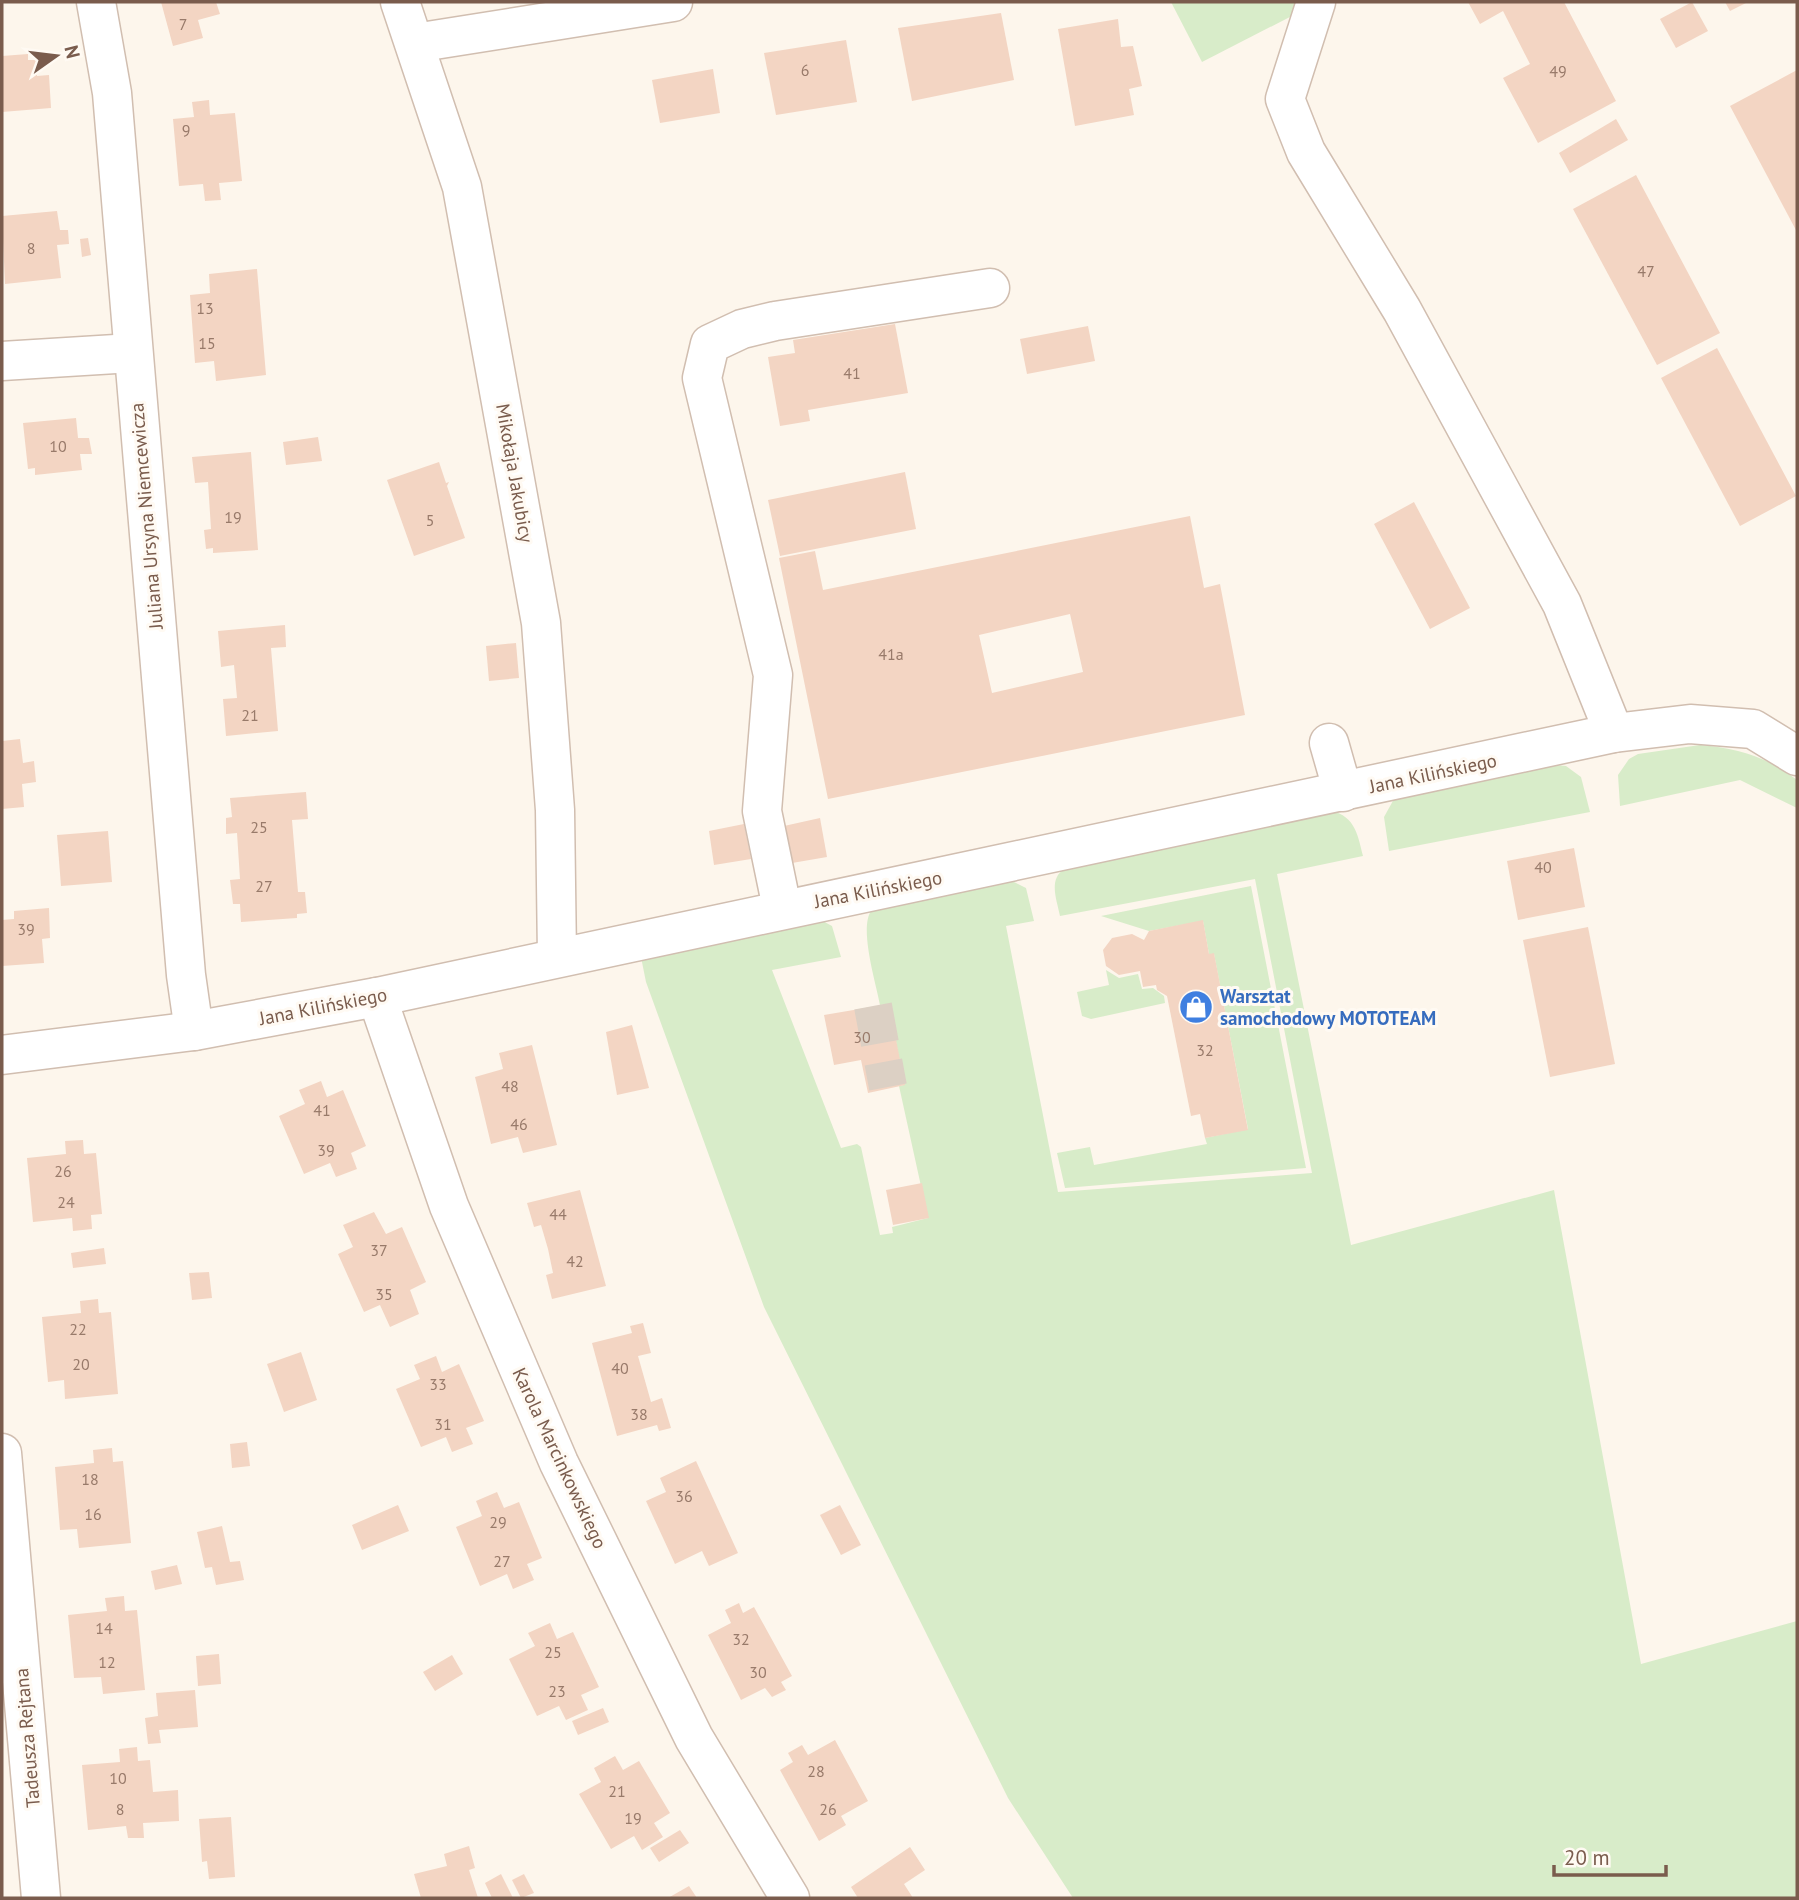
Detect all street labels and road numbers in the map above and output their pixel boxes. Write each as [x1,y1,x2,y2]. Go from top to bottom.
street label: Juliana Ursyna Niemcewicza [124,402,168,631]
street label: Mikołaja Jakubicy [491,402,539,544]
street label: Jana Kilińskiego [1366,748,1499,798]
street label: Jana Kilińskiego [811,865,944,913]
street label: Jana Kilińskiego [256,982,389,1030]
street label: Karola Marcinkowskiego [507,1364,613,1552]
street label: Tadeusza Rejtana [9,1667,45,1809]

